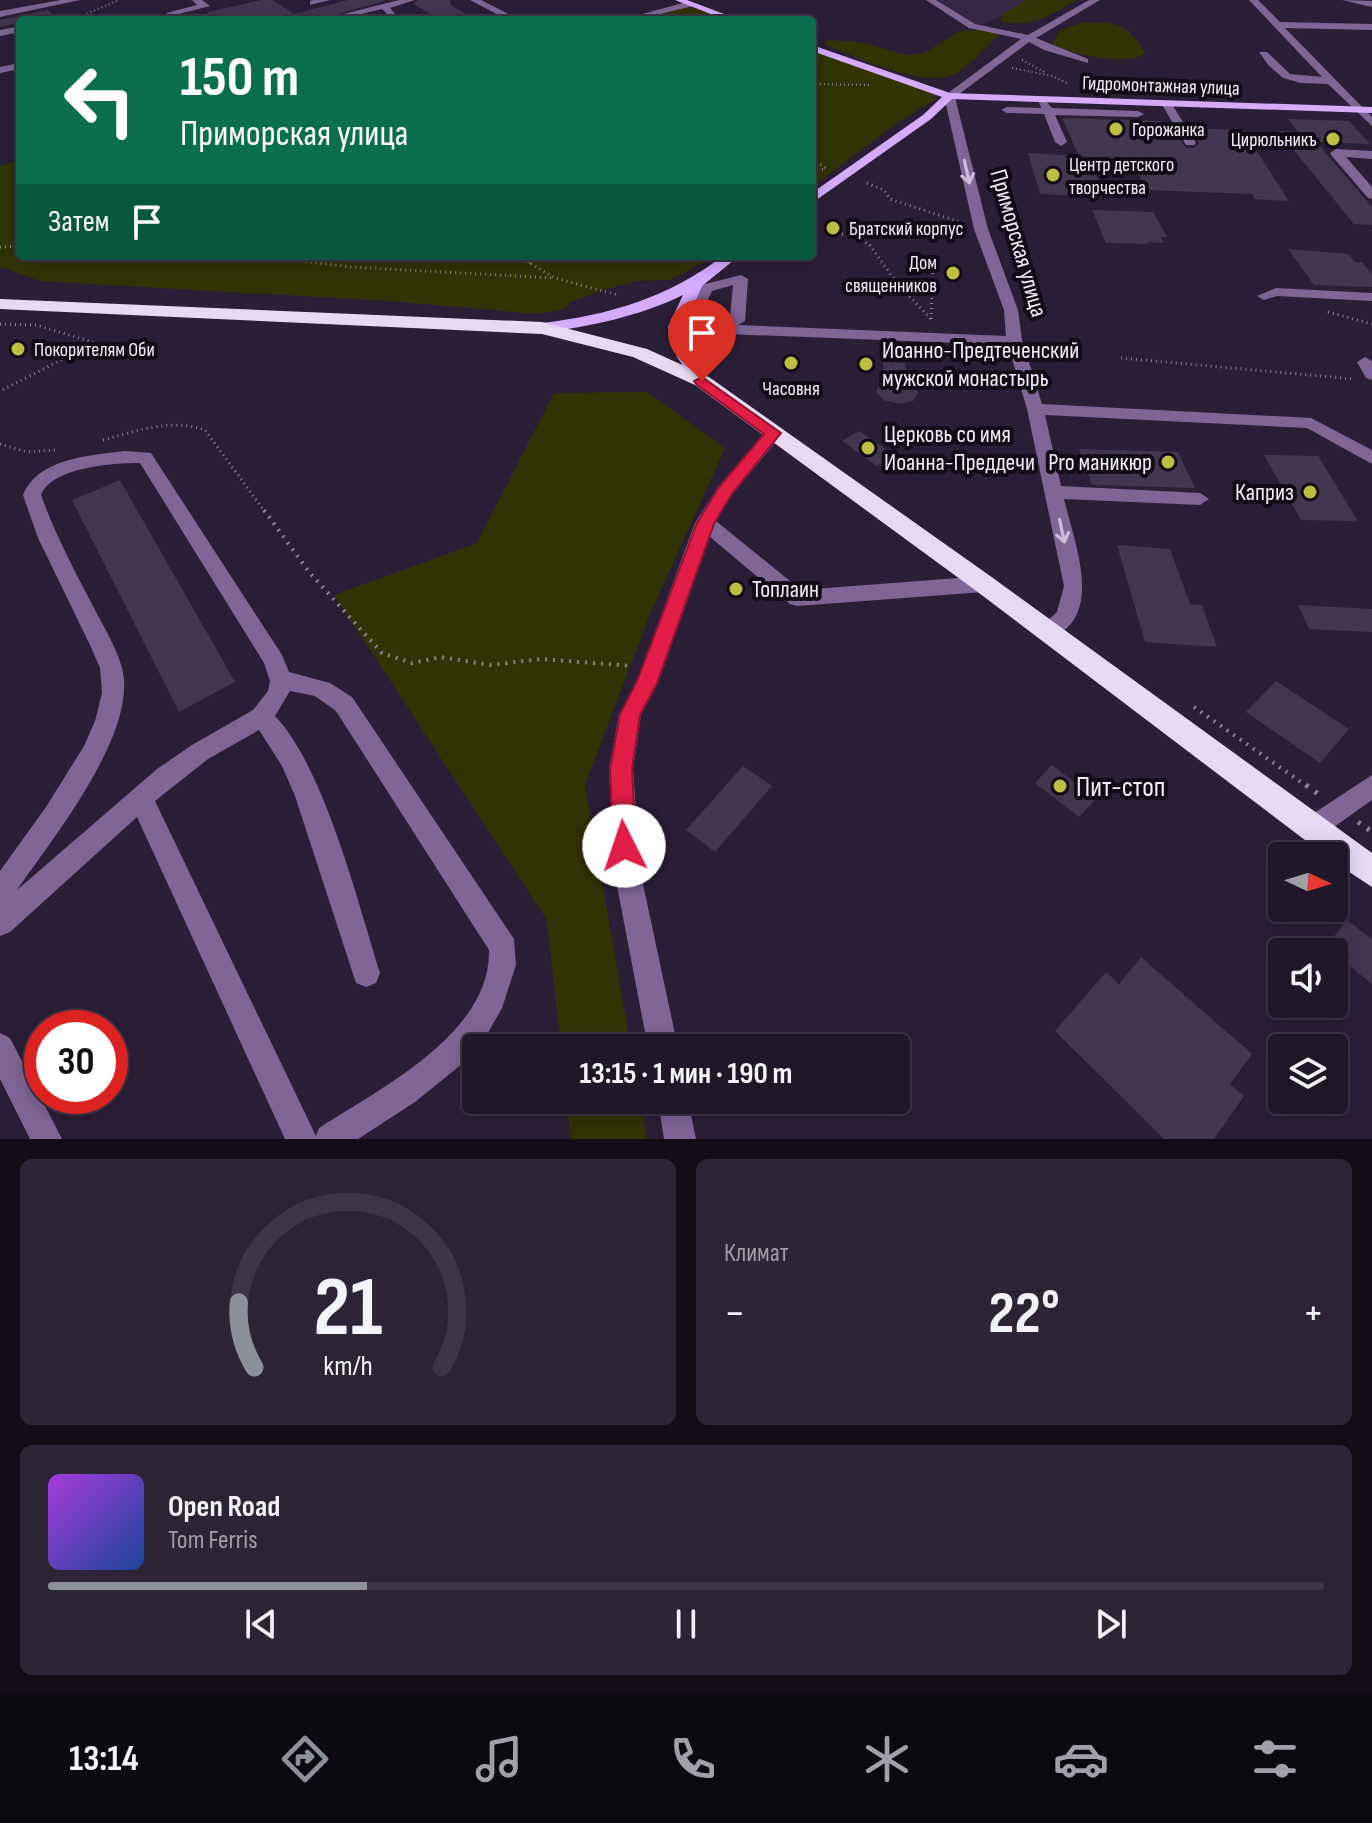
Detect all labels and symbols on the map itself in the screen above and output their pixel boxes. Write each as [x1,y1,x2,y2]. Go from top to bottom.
street label: Гидромонтажная улица [1082,71,1240,101]
place label: Горожанка [1132,118,1205,142]
marker: Горожанка [1107,120,1125,138]
place label: Цирюльникъ [1231,128,1317,152]
marker: Цирюльникъ [1324,130,1342,148]
place label: Центр детского творчества [1069,153,1174,200]
one-way arrow [961,159,976,184]
street label: Приморская улица [984,166,1053,320]
marker: Центр детского творчества [1044,166,1062,184]
place label: Братский корпус [849,217,964,241]
marker: Братский корпус [824,219,842,237]
place label: Дом священников [845,251,937,298]
marker: Дом священников [944,264,962,282]
pin [668,299,736,381]
place label: Иоанно-Предтеченский мужской монастырь [882,336,1079,393]
place label: Покорителям Оби [34,338,155,362]
marker: Покорителям Оби [9,340,27,358]
marker: Часовня [782,354,800,372]
marker: Иоанно-Предтеченский мужской монастырь [857,355,875,373]
place label: Часовня [762,377,820,401]
place label: Церковь со имя Иоанна-Преддечи [884,420,1035,477]
marker: Церковь со имя Иоанна-Преддечи [859,439,877,457]
place label: Pro маникюр [1048,448,1152,477]
marker: Pro маникюр [1159,453,1177,471]
place label: Каприз [1235,478,1294,507]
marker: Каприз [1301,483,1319,501]
one-way arrow [1055,518,1070,543]
place label: Топлаин [752,575,819,604]
marker: Топлаин [727,580,745,598]
place label: Пит-стоп [1076,771,1165,804]
marker: Пит-стоп [1051,777,1069,795]
position arrow [582,804,666,888]
north arrow [1268,842,1348,922]
speed limit sign: 30 [24,1010,128,1114]

